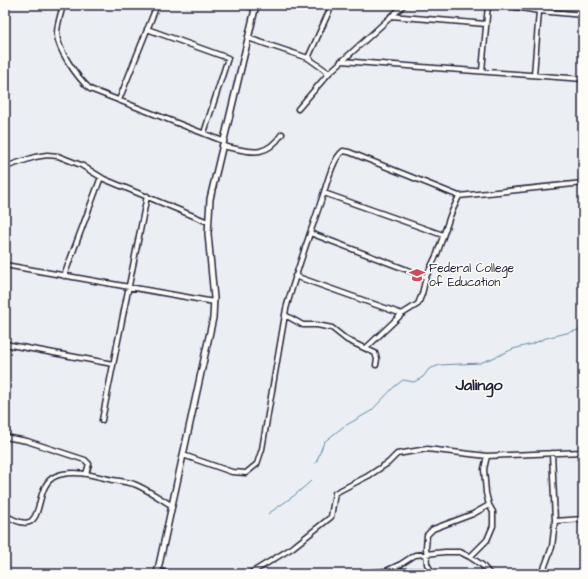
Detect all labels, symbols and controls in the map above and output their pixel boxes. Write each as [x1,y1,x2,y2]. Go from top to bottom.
place label: Federal College of Education [429,260,515,291]
school or university icon: Federal College of Education [408,266,426,284]
district label: Jalingo [455,374,503,398]

